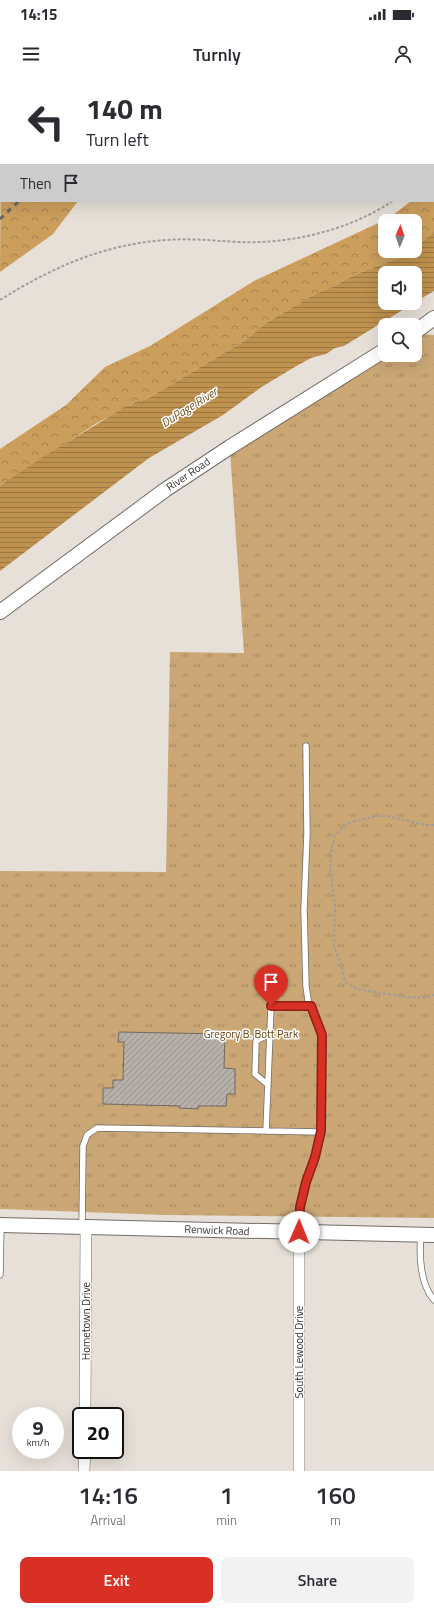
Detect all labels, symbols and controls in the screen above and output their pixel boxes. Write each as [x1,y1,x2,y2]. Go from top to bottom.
text: 14:15 [20,3,57,26]
text: Turnly [193,41,241,68]
icon: menu [20,43,42,65]
icon: person [392,43,414,65]
text: 140 m [86,87,163,130]
icon: left [20,96,72,148]
text: Turn left [86,126,149,153]
text: Then [20,172,52,195]
icon: arrive [60,172,82,194]
north arrow [378,214,422,258]
map controls [378,214,422,362]
button: sound [378,266,422,310]
button: search [378,318,422,362]
water label: DuPage River [157,381,223,432]
street label: River Road [163,453,213,495]
pin [254,965,288,1006]
icon: arrive [260,971,282,993]
park label: Gregory B. Bott Park [204,1026,299,1042]
position arrow [278,1211,320,1253]
street label: Renwick Road [184,1221,250,1239]
street label: Hometown Drive [78,1281,94,1360]
street label: South Lewood Drive [291,1305,307,1398]
speed limit sign: 20 [72,1407,124,1459]
text: 9 [32,1412,44,1443]
text: km/h [27,1435,49,1450]
text: 14:16 [78,1477,138,1513]
text: 1 [220,1477,233,1513]
text: 160 [315,1477,356,1513]
text: Arrival [90,1510,126,1530]
text: min [216,1510,237,1530]
text: m [330,1510,341,1530]
button: Exit [20,1557,213,1603]
button: Share [221,1557,414,1603]

